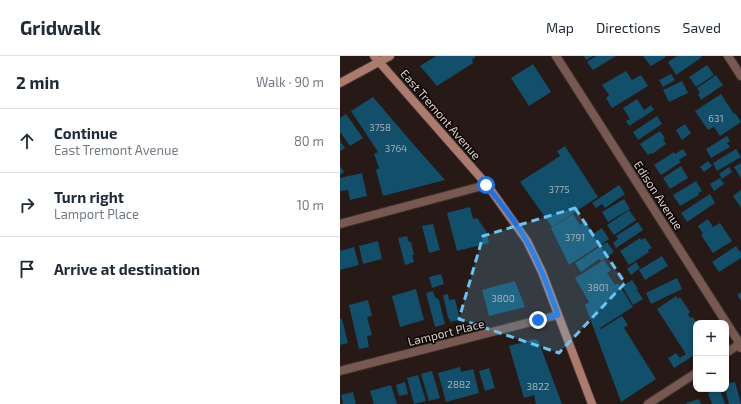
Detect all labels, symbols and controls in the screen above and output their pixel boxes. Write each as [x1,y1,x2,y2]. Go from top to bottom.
text: Gridwalk [20,16,101,39]
text: Map [546,19,574,36]
text: Directions [596,19,661,36]
text: Saved [683,19,721,36]
street label: East Tremont Avenue [398,66,484,162]
text: 2 min [16,72,59,92]
text: Walk · 90 m [256,74,324,90]
house number: 631 [708,112,724,124]
house number: 3758 [369,121,391,133]
text: Continue [54,124,117,142]
icon: ahead [16,130,38,152]
text: 80 m [294,133,324,149]
text: East Tremont Avenue [54,142,178,158]
house number: 3764 [385,142,407,154]
street label: Edison Avenue [632,158,686,232]
route start [477,176,495,194]
house number: 3775 [548,183,570,195]
text: Turn right [54,188,124,206]
icon: right [16,194,38,216]
text: 10 m [297,197,324,213]
text: Lamport Place [54,206,139,222]
house number: 3791 [565,231,585,243]
icon: arrive [16,258,38,280]
text: Arrive at destination [54,260,200,278]
house number: 3801 [587,281,609,293]
house number: 3800 [491,292,515,304]
route end [529,311,547,329]
street label: Lamport Place [406,316,486,348]
map controls [693,320,729,392]
button: + [693,320,729,356]
button: − [693,356,729,392]
house number: 2882 [447,378,471,390]
house number: 3822 [527,380,550,392]

